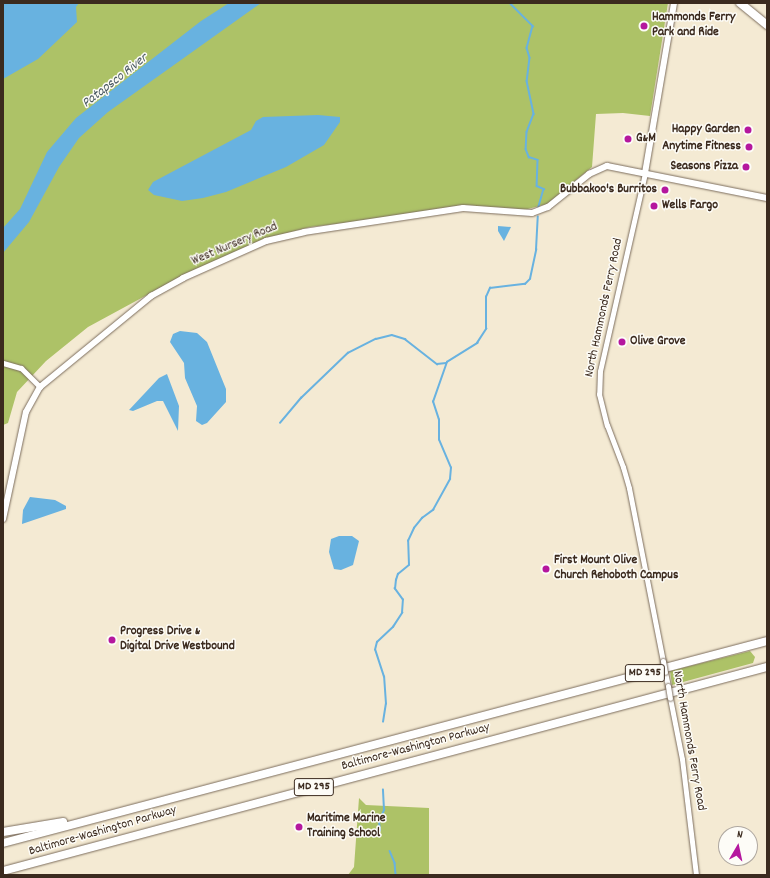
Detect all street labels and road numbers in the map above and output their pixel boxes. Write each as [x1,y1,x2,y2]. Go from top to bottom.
street label: West Nursery Road [190,220,280,270]
street label: North Hammonds Ferry Road [583,237,627,379]
road number: MD 295 [624,663,666,683]
street label: North Hammonds Ferry Road [668,670,708,812]
street label: Baltimore-Washington Parkway [340,721,492,775]
road number: MD 295 [293,777,335,797]
street label: Baltimore-Washington Parkway [27,803,179,861]

